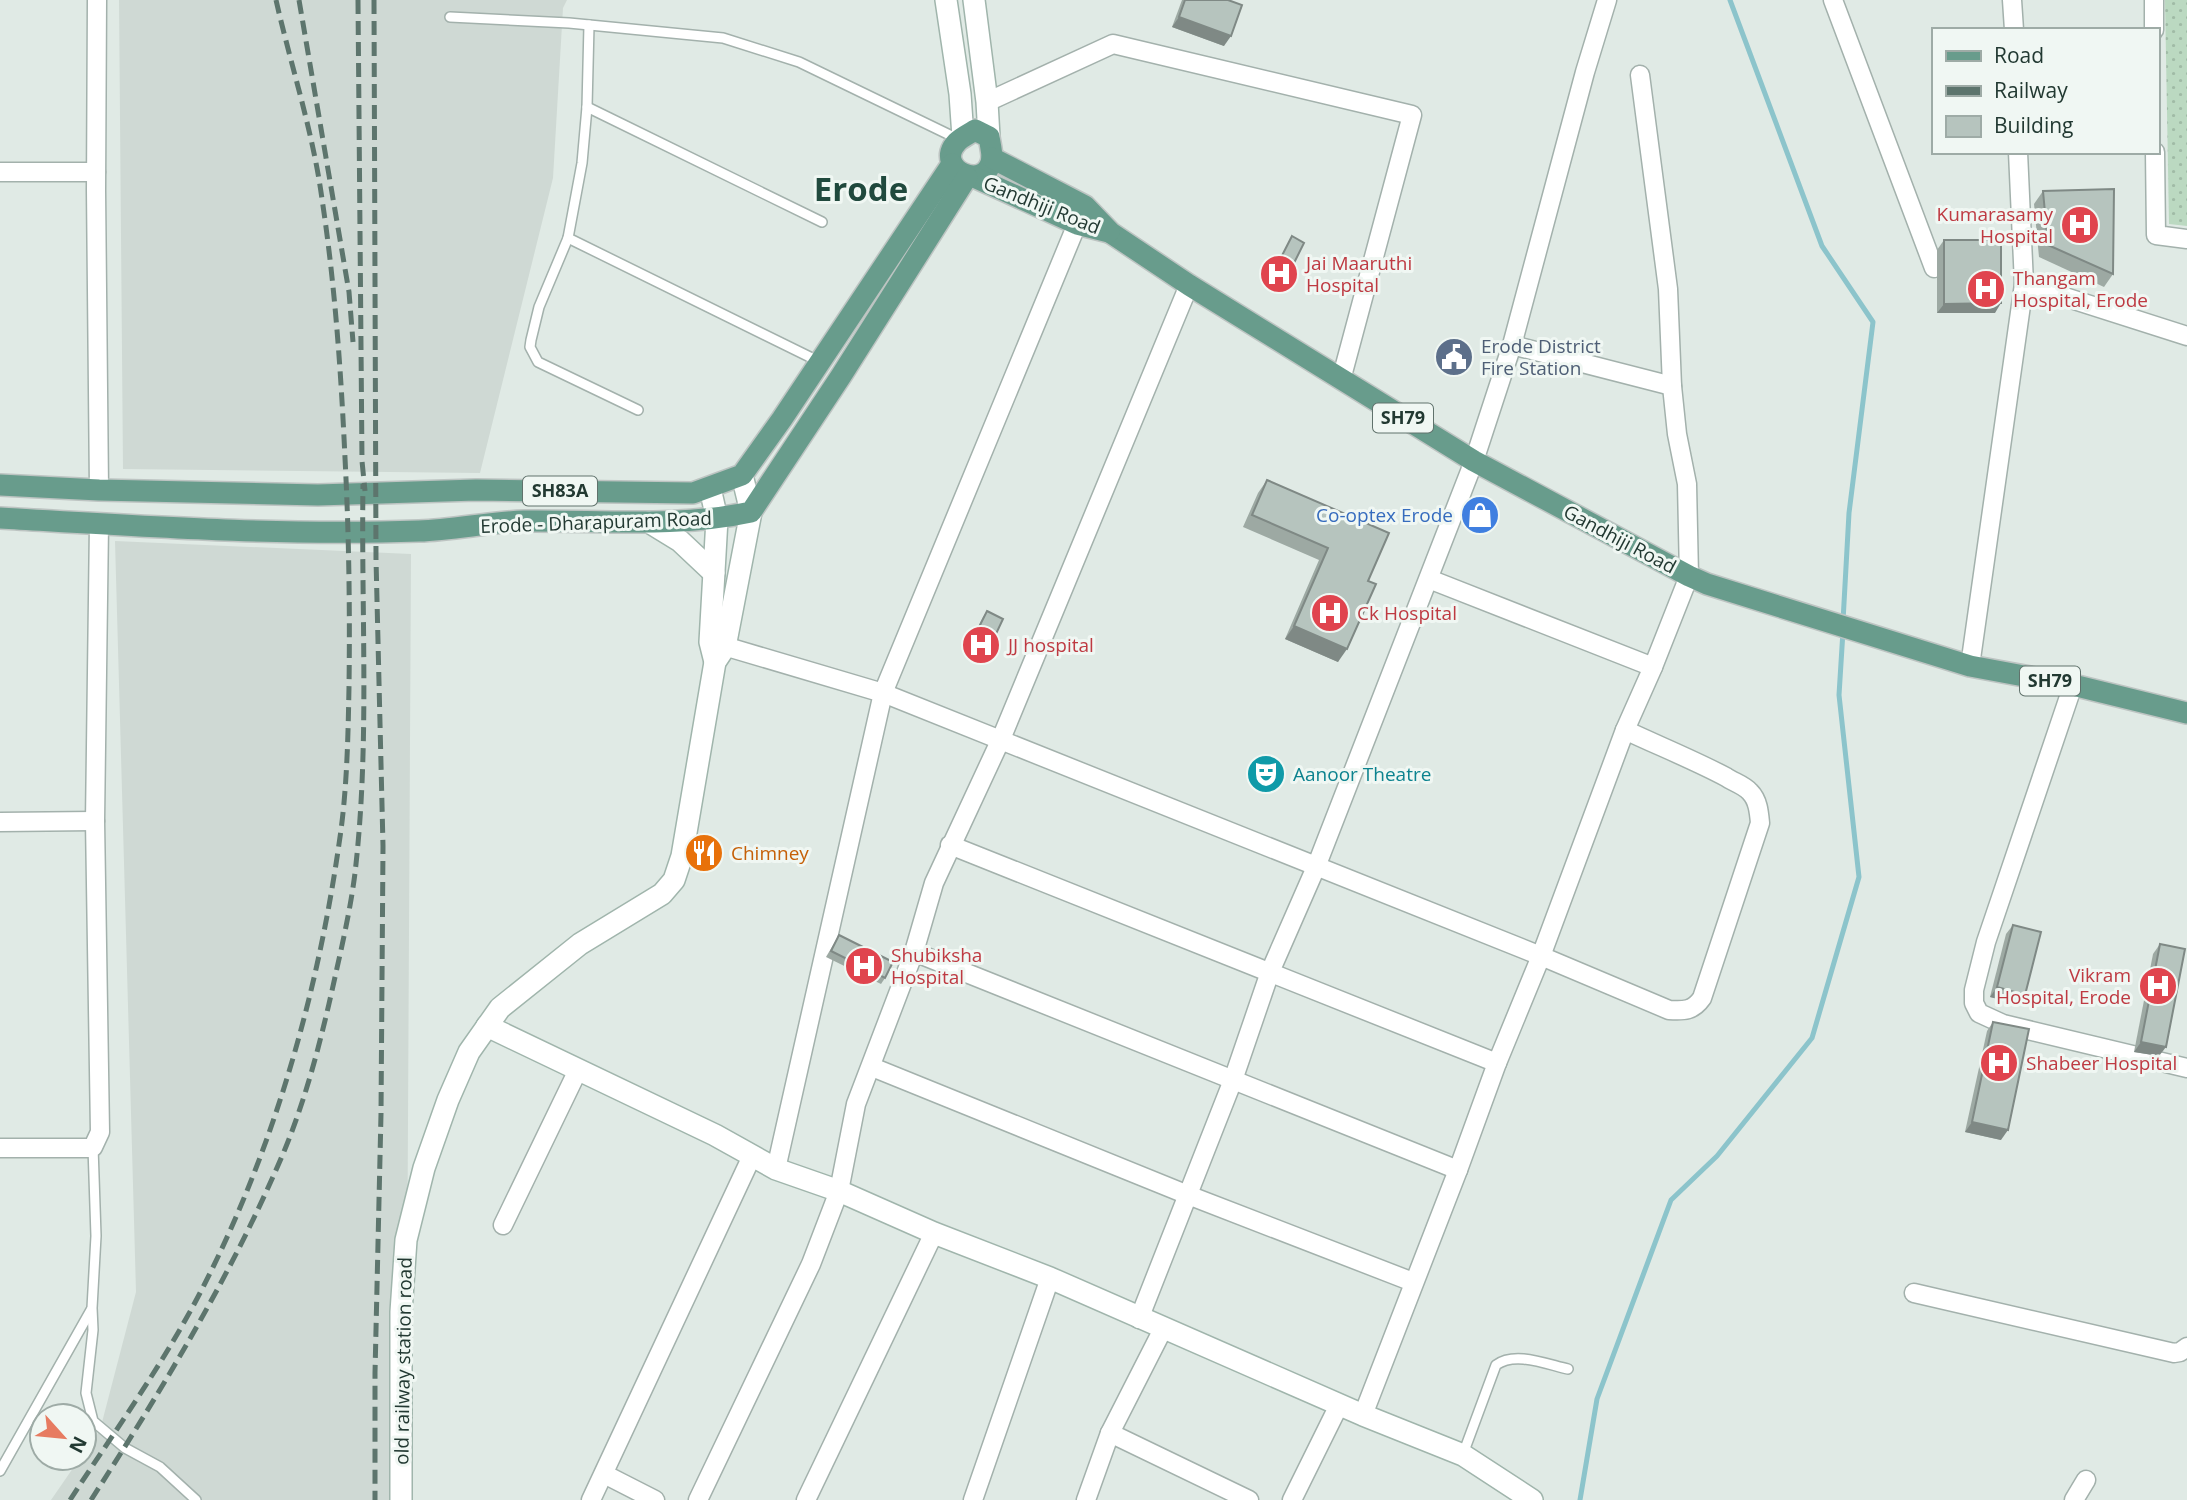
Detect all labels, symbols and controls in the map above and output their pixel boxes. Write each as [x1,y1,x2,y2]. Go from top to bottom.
legend [1932,28,2159,154]
text: Road [1994,41,2044,69]
text: Railway [1994,76,2068,104]
text: Building [1994,111,2073,139]
district label: Erode [814,166,908,211]
street label: Gandhiji Road [980,170,1104,240]
place label: Kumarasamy Hospital [1937,201,2053,249]
hospital icon: Kumarasamy Hospital [2059,204,2101,246]
place label: Jai Maaruthi Hospital [1304,250,1412,298]
hospital icon: Jai Maaruthi Hospital [1258,253,1300,295]
place label: Thangam Hospital, Erode [2013,265,2148,313]
hospital icon: Thangam Hospital, Erode [1965,268,2007,310]
place label: Erode District Fire Station [1481,333,1601,381]
public building icon: Erode District Fire Station [1433,336,1475,378]
road number: SH79 [1373,404,1433,432]
road number: SH83A [523,476,597,505]
shop icon: Co-optex Erode [1459,494,1501,536]
street label: Gandhiji Road [1559,498,1681,580]
place label: Co-optex Erode [1316,502,1453,528]
street label: Erode - Dharapuram Road [480,505,712,539]
hospital icon: Ck Hospital [1309,592,1351,634]
place label: Ck Hospital [1357,600,1457,626]
hospital icon: JJ hospital [960,624,1002,666]
place label: JJ hospital [1006,632,1094,658]
road number: SH79 [2020,666,2080,696]
theatre icon: Aanoor Theatre [1245,753,1287,795]
place label: Aanoor Theatre [1293,761,1431,787]
restaurant icon: Chimney [683,832,725,874]
place label: Chimney [731,840,809,866]
place label: Shubiksha Hospital [891,942,982,990]
hospital icon: Shubiksha Hospital [843,945,885,987]
place label: Vikram Hospital, Erode [1996,962,2131,1010]
hospital icon: Vikram Hospital, Erode [2137,965,2179,1007]
hospital icon: Shabeer Hospital [1978,1042,2020,1084]
place label: Shabeer Hospital [2026,1050,2177,1076]
street label: old railway station road [388,1257,418,1465]
north arrow [28,1402,98,1472]
text: N [63,1432,93,1458]

